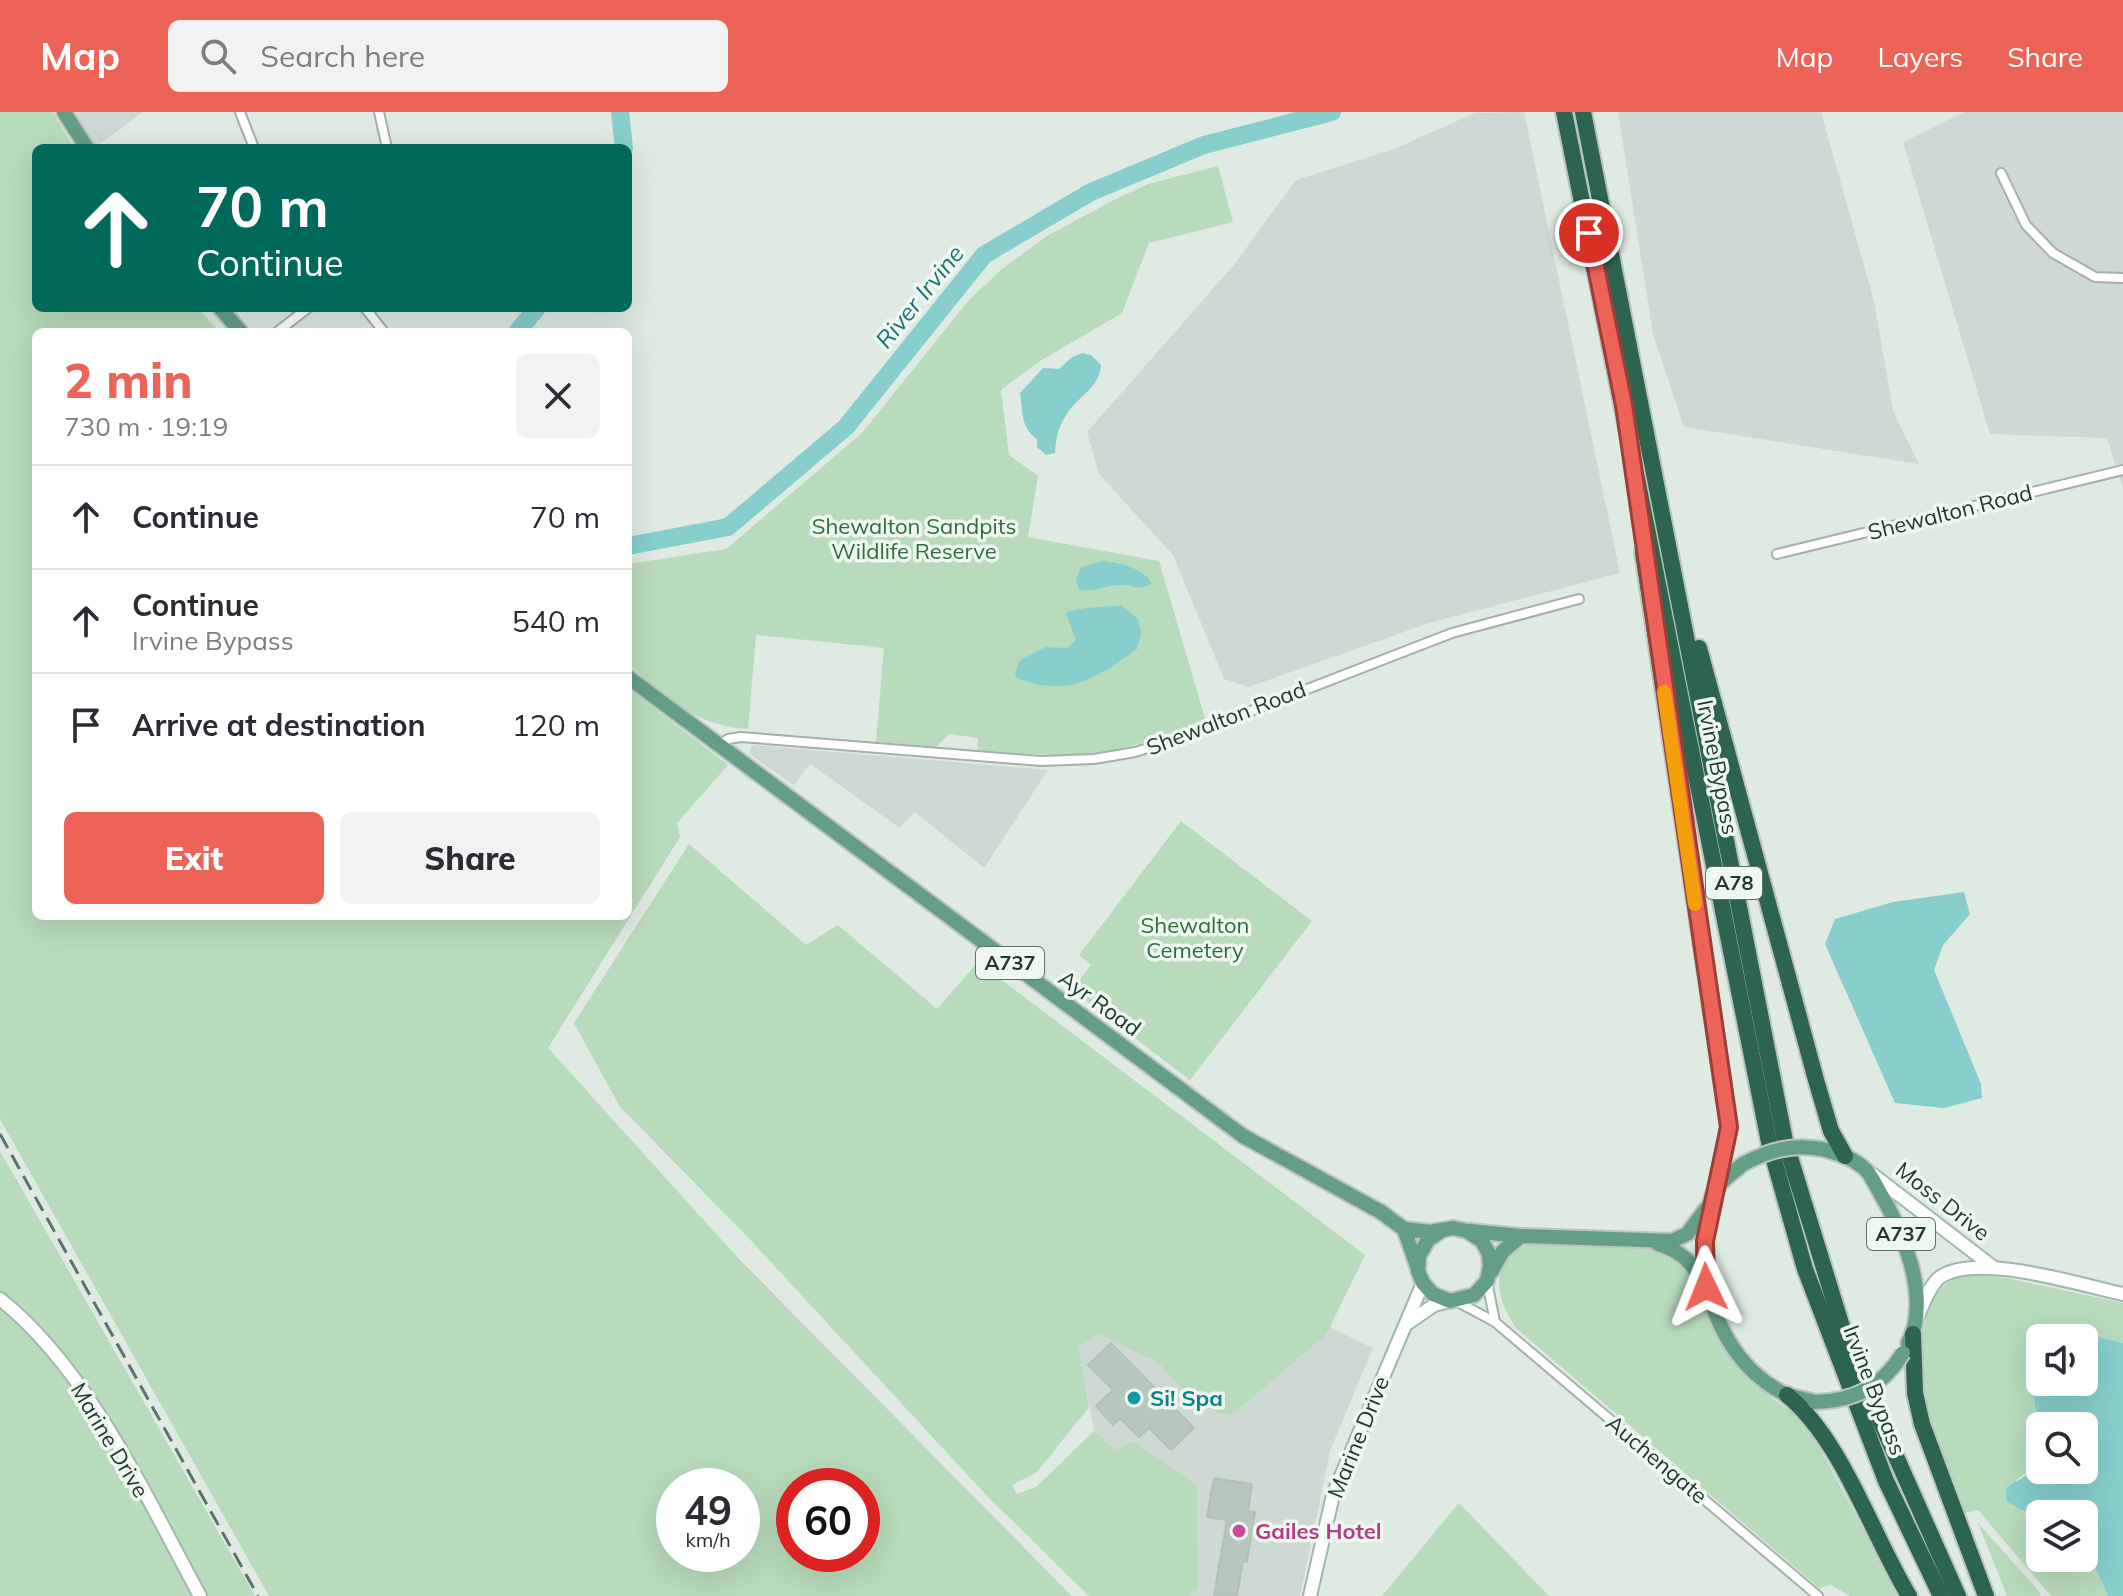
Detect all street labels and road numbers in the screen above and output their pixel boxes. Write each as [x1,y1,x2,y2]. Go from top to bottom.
street label: Shewalton Road [1865,478,2035,546]
street label: Shewalton Road [1142,675,1310,761]
street label: Irvine Bypass [1691,697,1745,837]
road number: A78 [1706,867,1762,899]
road number: A737 [976,947,1044,979]
street label: Ayr Road [1053,964,1147,1042]
street label: Moss Drive [1890,1155,1996,1247]
road number: A737 [1867,1218,1935,1250]
street label: Irvine Bypass [1837,1321,1913,1459]
street label: Marine Drive [1321,1372,1395,1502]
street label: Marine Drive [65,1377,155,1503]
street label: Auchengate [1601,1409,1713,1509]

